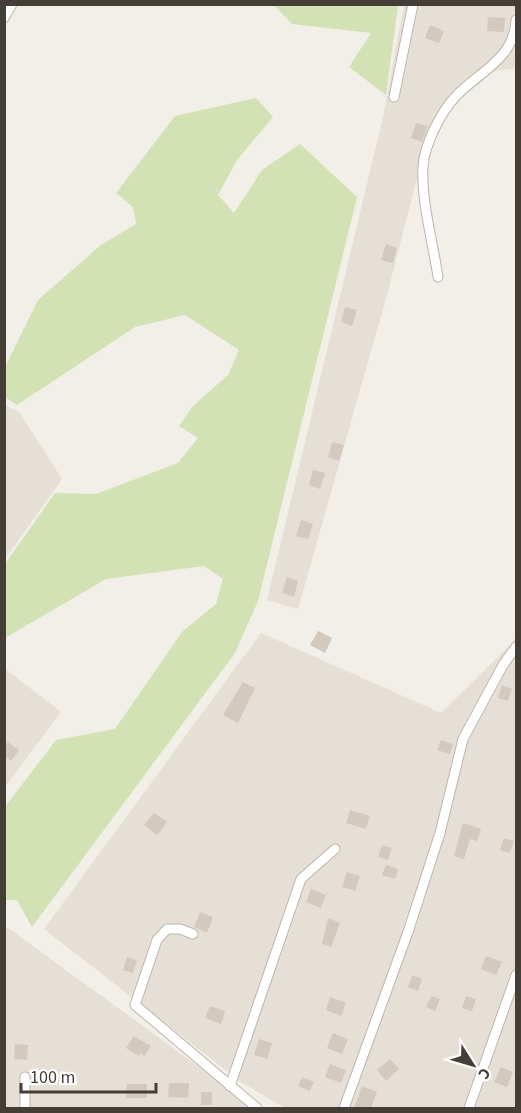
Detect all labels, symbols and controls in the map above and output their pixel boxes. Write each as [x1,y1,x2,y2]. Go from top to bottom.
north arrow [443,1035,503,1095]
scale bar [21,1056,156,1094]
text: С [473,1063,496,1084]
text: 100 m [30,1065,75,1090]

